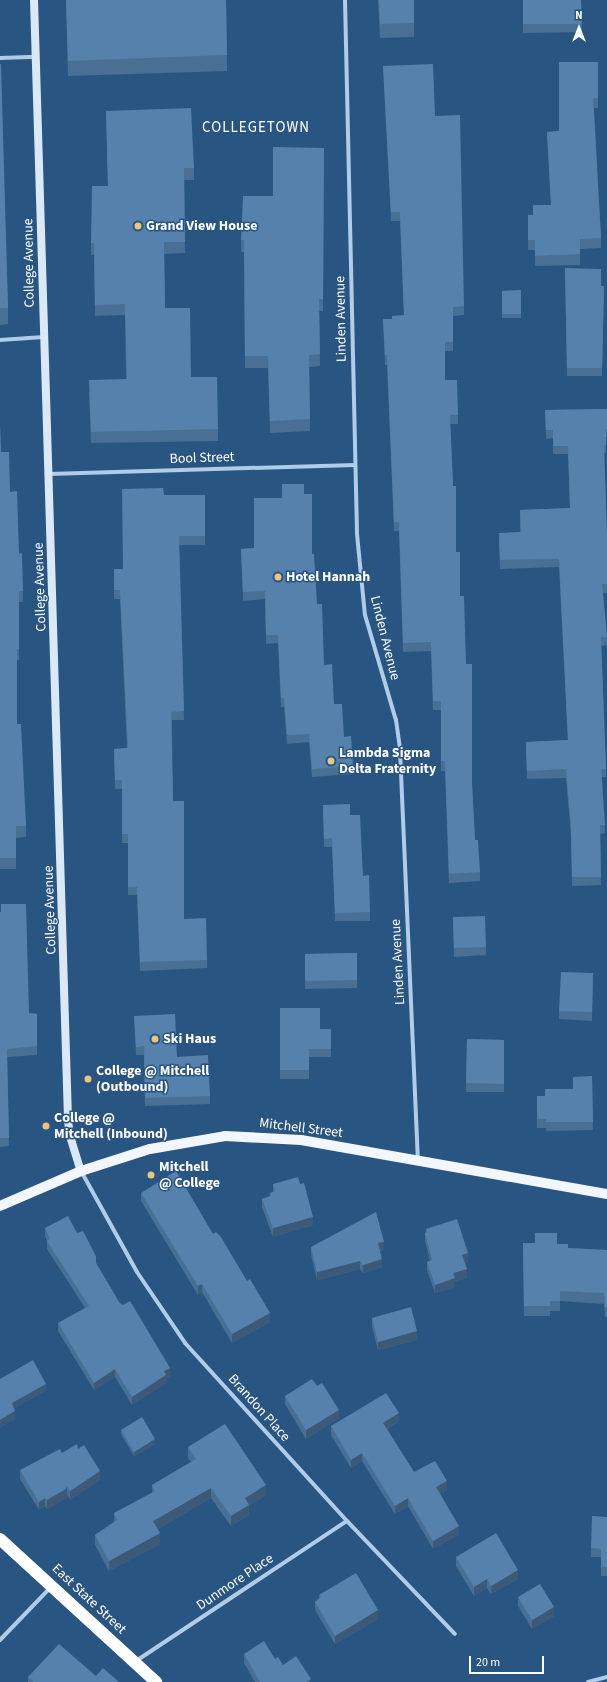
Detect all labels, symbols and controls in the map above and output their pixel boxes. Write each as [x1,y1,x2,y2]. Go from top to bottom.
north arrow [559,8,599,48]
text: N [575,8,583,23]
district label: COLLEGETOWN [202,119,310,137]
street label: College Avenue [20,218,38,308]
place label: Grand View House [146,218,257,234]
marker: Grand View House [133,221,143,231]
street label: Linden Avenue [332,276,350,362]
street label: Bool Street [169,448,235,468]
street label: College Avenue [30,542,50,632]
place label: Hotel Hannah [286,569,370,585]
marker: Hotel Hannah [273,572,283,582]
street label: Linden Avenue [366,594,404,682]
place label: Lambda Sigma Delta Fraternity [339,745,436,778]
marker: Lambda Sigma Delta Fraternity [326,756,336,766]
street label: College Avenue [40,865,60,955]
street label: Linden Avenue [387,919,409,1005]
place label: Ski Haus [163,1031,216,1047]
marker: Ski Haus [150,1034,160,1044]
place label: College @ Mitchell (Outbound) [96,1063,209,1096]
marker: College @ Mitchell (Outbound) [83,1074,93,1084]
place label: College @ Mitchell (Inbound) [54,1110,168,1142]
street label: Mitchell Street [258,1115,344,1141]
marker: College @ Mitchell (Inbound) [41,1121,51,1131]
place label: Mitchell @ College [159,1159,220,1192]
marker: Mitchell @ College [146,1170,156,1180]
street label: Brandon Place [224,1371,294,1445]
street label: Dunmore Place [193,1550,277,1614]
street label: East State Street [48,1560,130,1638]
scale bar [471,1648,546,1674]
text: 20 m [476,1654,500,1671]

